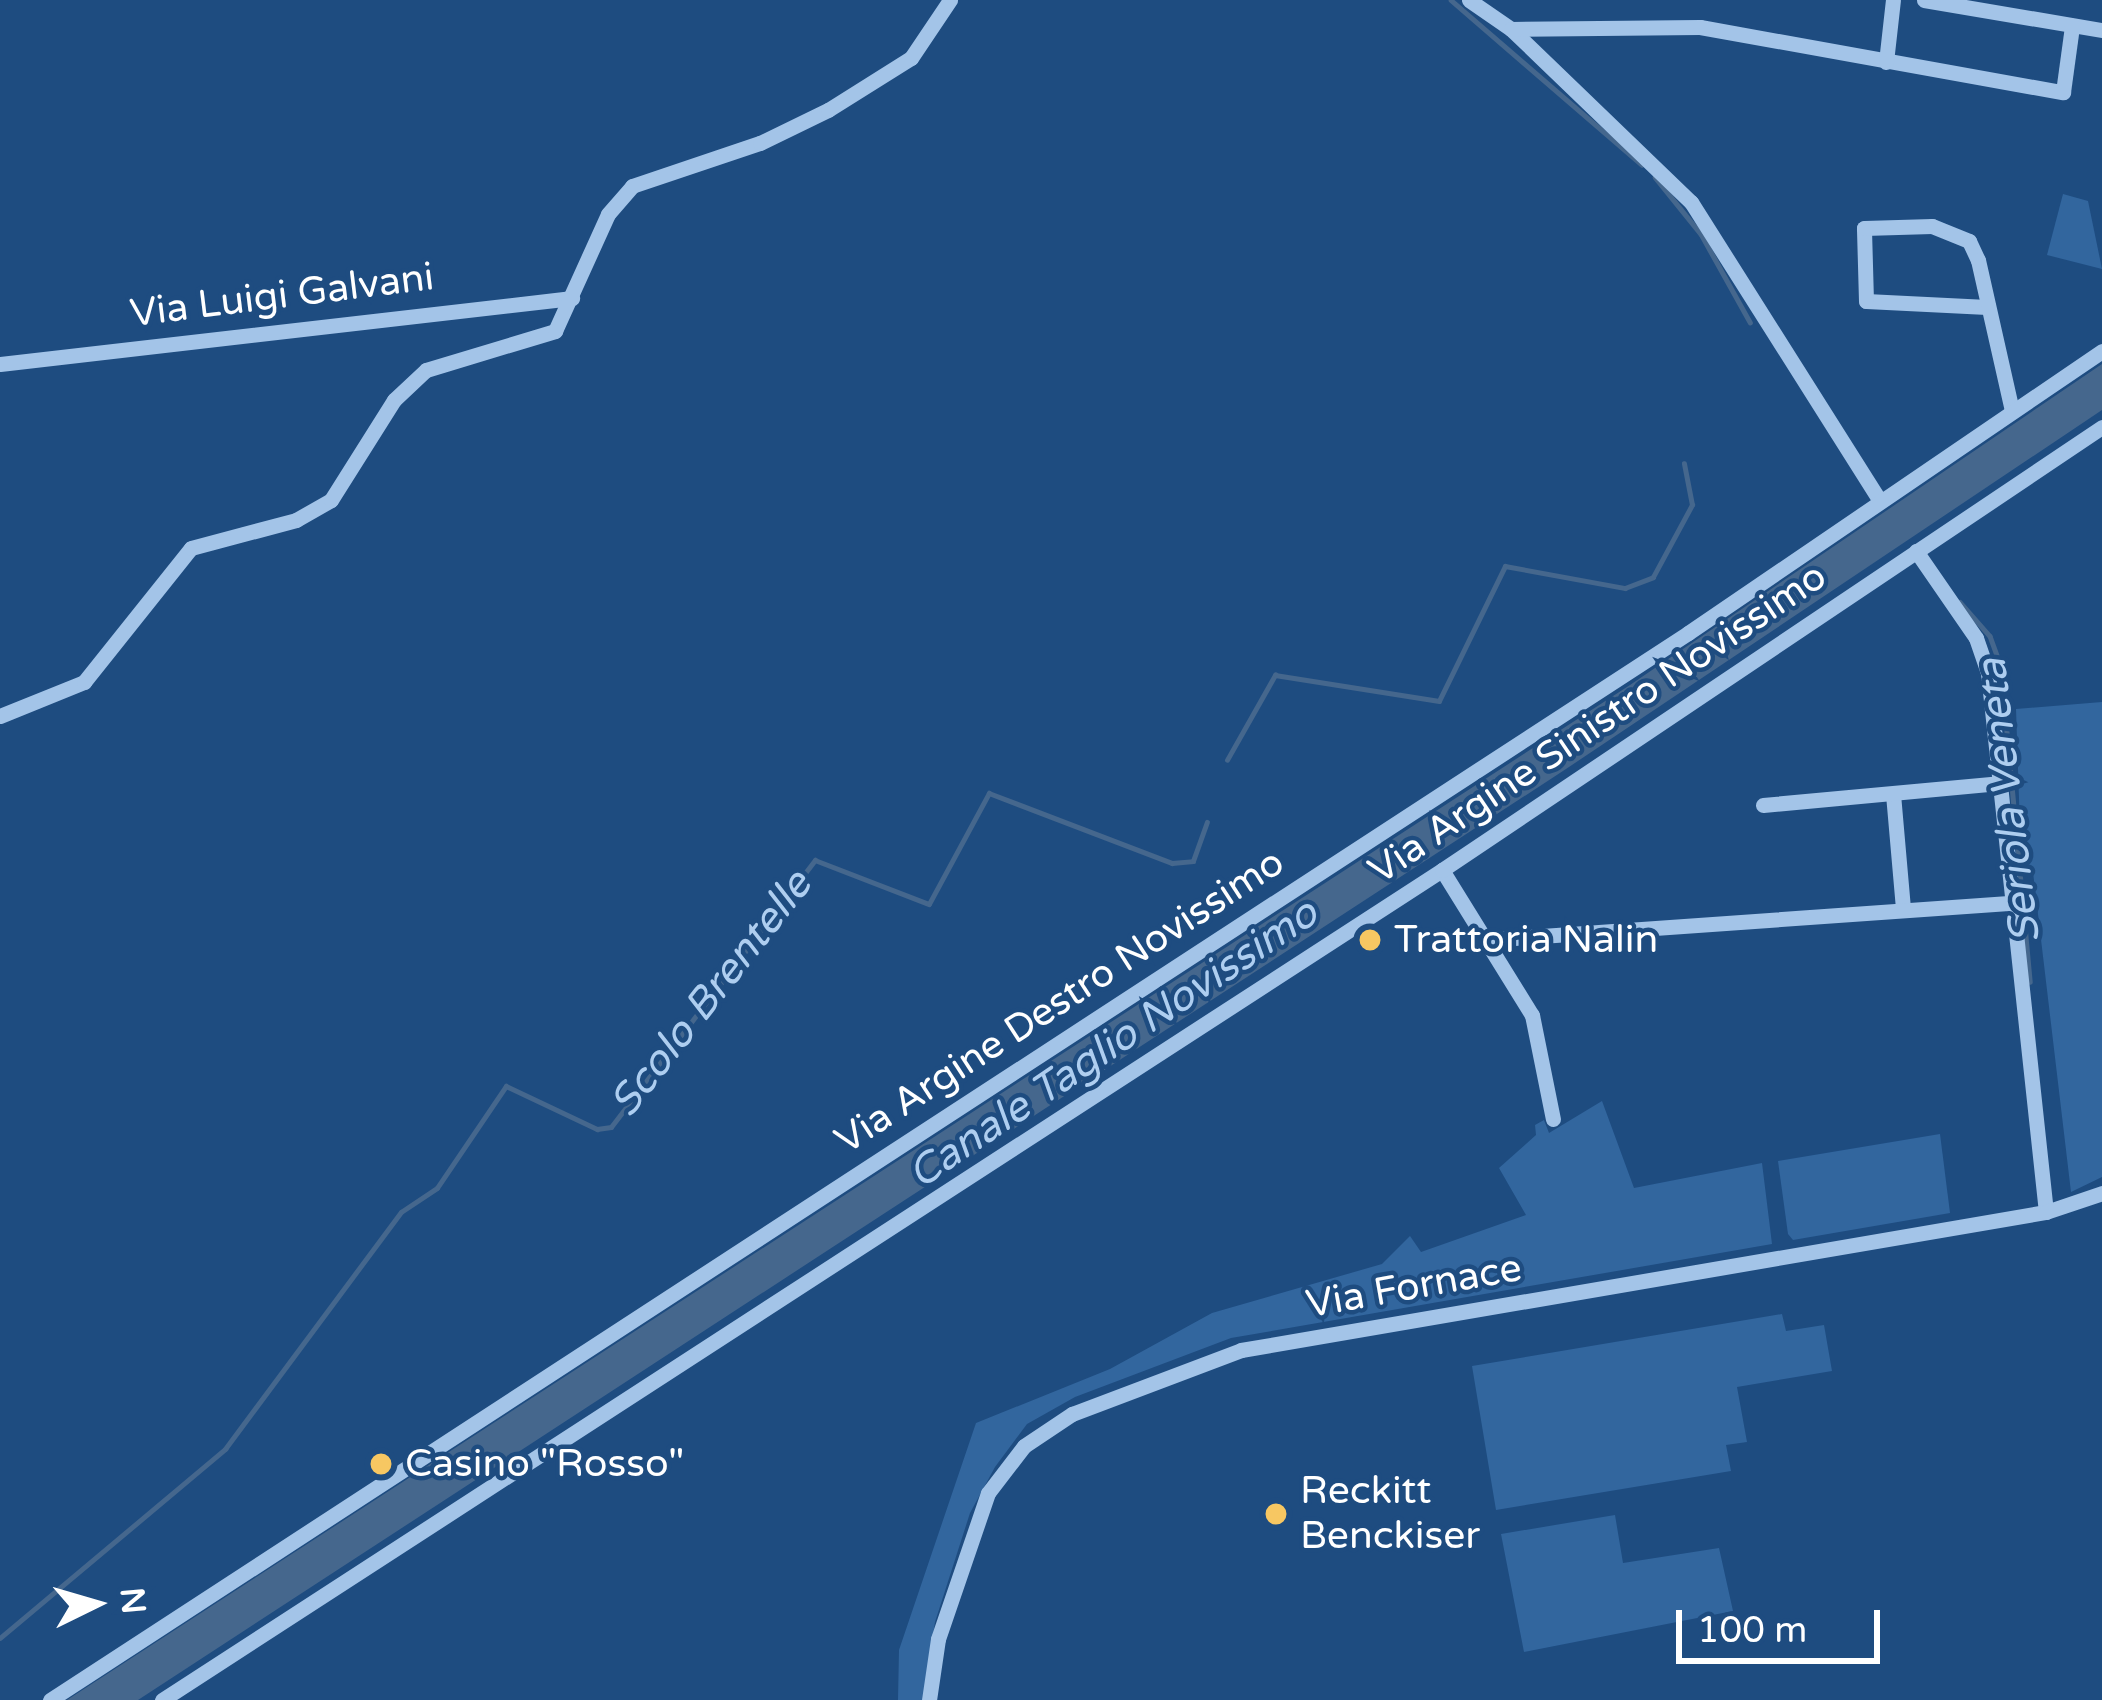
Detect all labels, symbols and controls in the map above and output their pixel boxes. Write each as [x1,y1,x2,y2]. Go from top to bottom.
street label: Via Luigi Galvani [127,254,437,338]
street label: Via Argine Sinistro Novissimo [1360,553,1836,895]
water label: Seriola Veneta [1967,656,2051,946]
street label: Via Argine Destro Novissimo [827,839,1293,1165]
water label: Scolo Brentelle [599,861,823,1127]
water label: Canale Taglio Novissimo [899,888,1327,1200]
place label: Trattoria Nalin [1394,917,1658,963]
marker: Trattoria Nalin [1357,927,1383,953]
street label: Via Fornace [1303,1245,1525,1329]
place label: Casino "Rosso" [405,1441,684,1487]
marker: Casino "Rosso" [368,1451,394,1477]
place label: Reckitt Benckiser [1300,1469,1480,1560]
marker: Reckitt Benckiser [1263,1501,1289,1527]
north arrow [36,1544,156,1664]
text: N [112,1586,153,1616]
scale bar [1682,1586,1886,1660]
text: 100 m [1697,1609,1807,1652]

